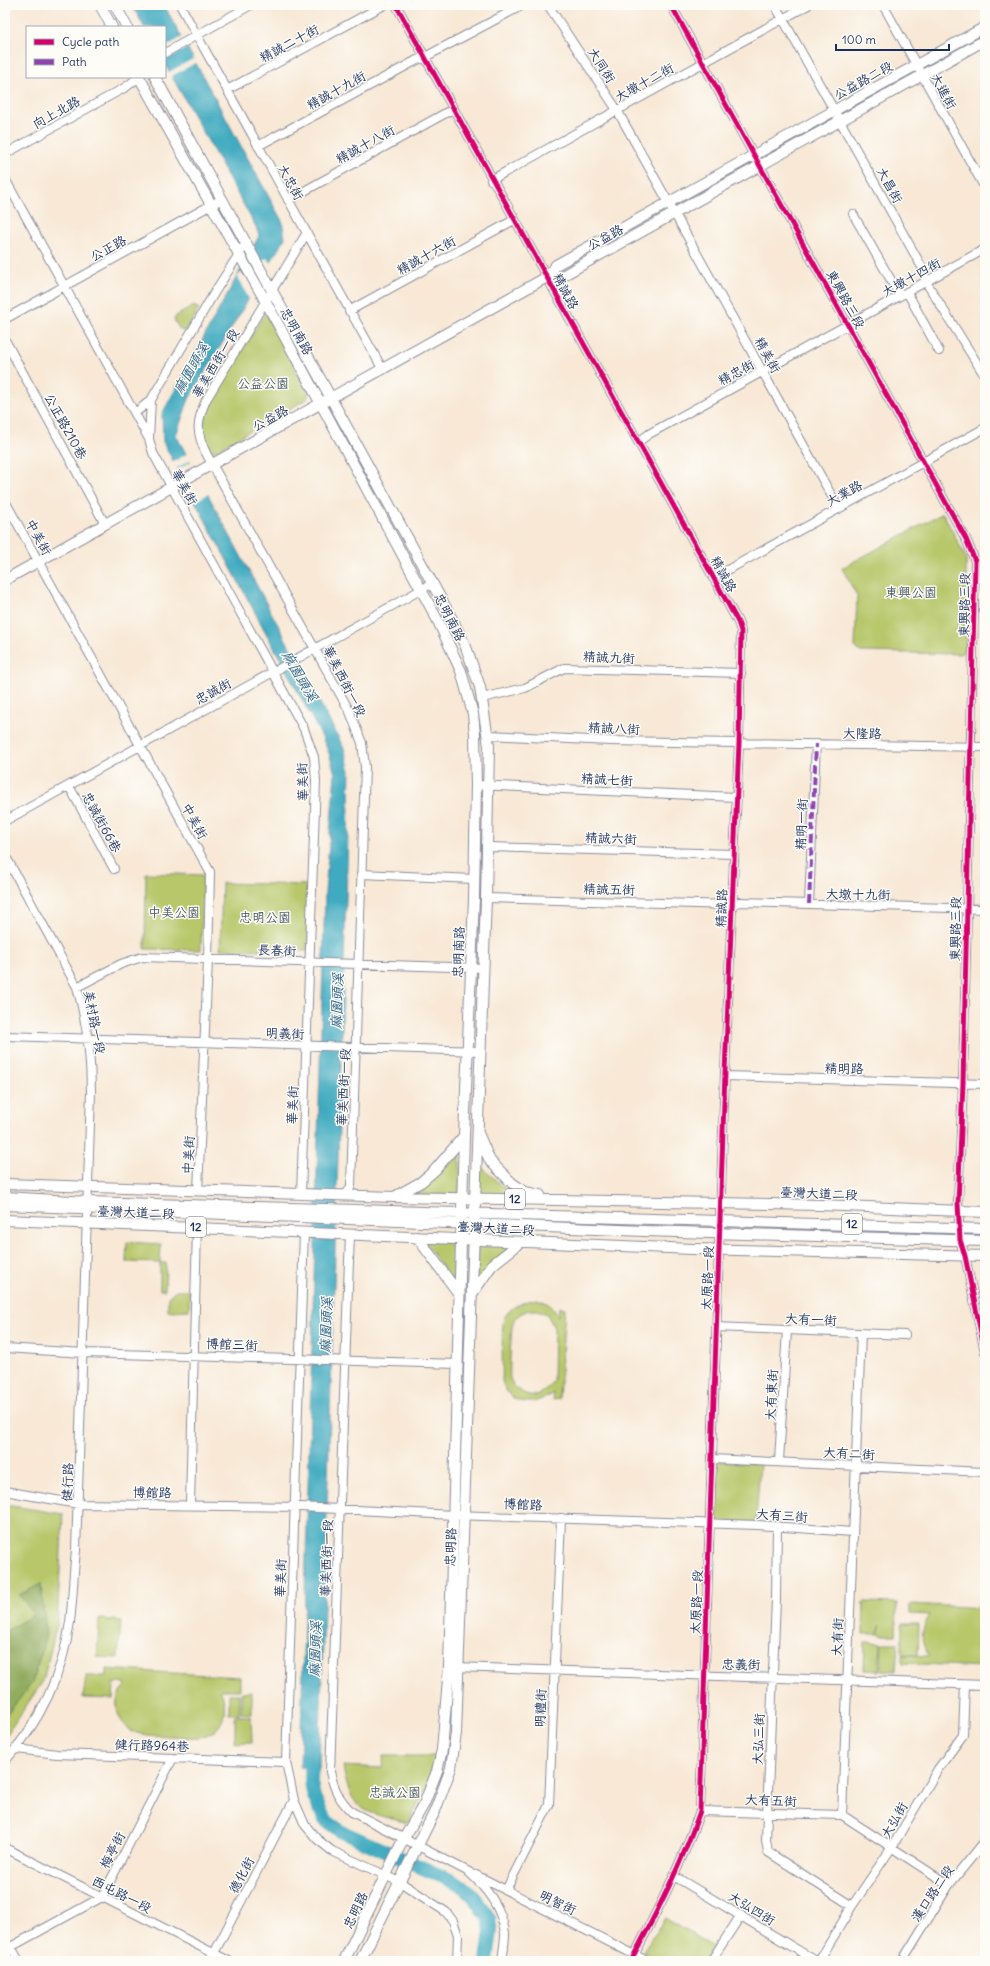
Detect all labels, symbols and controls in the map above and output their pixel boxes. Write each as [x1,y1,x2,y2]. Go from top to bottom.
street label: 精誠二十街 [257,21,322,66]
legend [26,26,166,78]
scale bar [836,26,949,52]
text: 100 m [842,32,876,47]
text: Cycle path [62,34,119,49]
street label: 大同街 [584,44,619,86]
text: Path [62,54,87,69]
street label: 公益路二段 [831,57,896,104]
street label: 大墩十二街 [612,59,677,106]
street label: 精誠十九街 [304,67,369,114]
street label: 大進街 [927,70,960,112]
street label: 向上北路 [29,92,83,132]
street label: 精誠十八街 [333,121,398,168]
street label: 大忠街 [274,161,307,203]
street label: 大昌街 [873,164,906,206]
street label: 公益路 [584,221,626,254]
street label: 公正路 [87,232,129,265]
street label: 精誠十六街 [394,232,459,279]
street label: 大墩十四街 [879,254,944,301]
street label: 東興路三段 [822,267,869,332]
street label: 精誠路 [549,270,582,312]
street label: 忠明南路 [277,304,317,358]
street label: 華美西街一段 [188,325,243,401]
street label: 精美街 [751,334,784,376]
water label: 麻園頭溪 [169,338,213,397]
street label: 精忠街 [715,356,757,389]
park label: 公益公園 [237,375,289,392]
street label: 公正路210巷 [40,390,91,462]
street label: 公益路 [249,402,291,435]
street label: 華美街 [168,466,201,508]
street label: 大業路 [823,477,865,510]
street label: 中美街 [22,516,55,558]
street label: 精誠路 [707,553,740,595]
street label: 東興路三段 [955,572,974,638]
park label: 東興公園 [885,584,937,601]
street label: 忠明南路 [430,590,469,644]
street label: 華美西街一段 [319,643,370,720]
water label: 麻園頭溪 [278,647,322,706]
street label: 精誠九街 [583,648,635,667]
street label: 忠誠街 [192,675,234,708]
street label: 精誠八街 [588,719,640,738]
street label: 大隆路 [842,725,882,742]
street label: 華美街 [293,762,312,802]
street label: 精誠七街 [581,770,633,789]
street label: 忠誠街66巷 [78,789,125,856]
street label: 精明一街 [792,798,811,850]
street label: 中美街 [178,800,211,842]
street label: 精誠六街 [585,829,637,848]
street label: 精誠五街 [583,881,635,898]
street label: 大墩十九街 [825,885,891,904]
street label: 精誠路 [712,888,731,928]
street label: 東興路三段 [946,896,965,962]
park label: 中美公園 [148,904,200,921]
park label: 忠明公園 [239,909,291,926]
street label: 忠明南路 [449,926,468,978]
street label: 長春街 [257,941,297,960]
water label: 麻園頭溪 [327,972,347,1029]
street label: 美村路一段 [80,989,109,1056]
street label: 明義街 [265,1024,305,1043]
street label: 華美西街一段 [333,1048,354,1126]
street label: 精明路 [824,1060,864,1077]
street label: 華美街 [283,1085,302,1125]
street label: 中美街 [179,1135,198,1175]
street label: 臺灣大道二段 [780,1184,858,1203]
road number: 12 [505,1189,525,1209]
street label: 臺灣大道二段 [97,1203,175,1222]
road number: 12 [842,1214,862,1234]
road number: 12 [186,1217,206,1237]
street label: 臺灣大道二段 [457,1218,535,1239]
street label: 太原路一段 [698,1245,717,1311]
water label: 麻園頭溪 [316,1296,336,1353]
street label: 大有一街 [785,1310,837,1329]
street label: 博館三街 [206,1335,258,1354]
street label: 大有東街 [762,1369,781,1421]
street label: 大有二街 [823,1444,875,1463]
street label: 健行路 [58,1462,77,1502]
street label: 博館路 [132,1484,172,1501]
street label: 博館路 [503,1495,543,1514]
street label: 大有三街 [755,1505,809,1526]
street label: 華美西街一段 [317,1519,336,1597]
street label: 忠明路 [441,1527,460,1567]
street label: 華美街 [271,1558,290,1598]
street label: 太原路一段 [687,1569,706,1635]
street label: 大有街 [828,1617,847,1657]
water label: 麻園頭溪 [305,1620,325,1677]
street label: 忠義街 [721,1656,761,1673]
street label: 明禮街 [531,1688,550,1728]
street label: 大弘三街 [749,1713,768,1765]
street label: 健行路964巷 [114,1736,190,1755]
park label: 忠誠公園 [369,1784,421,1801]
street label: 大有五街 [745,1791,797,1810]
street label: 大弘街 [877,1799,912,1841]
street label: 梅亭街 [96,1829,129,1871]
street label: 德化街 [225,1854,258,1896]
street label: 漢口路二段 [907,1862,958,1925]
street label: 西屯路一段 [89,1872,155,1917]
street label: 明智街 [537,1886,579,1919]
street label: 大弘四街 [725,1888,778,1929]
street label: 忠明路 [339,1889,372,1931]

